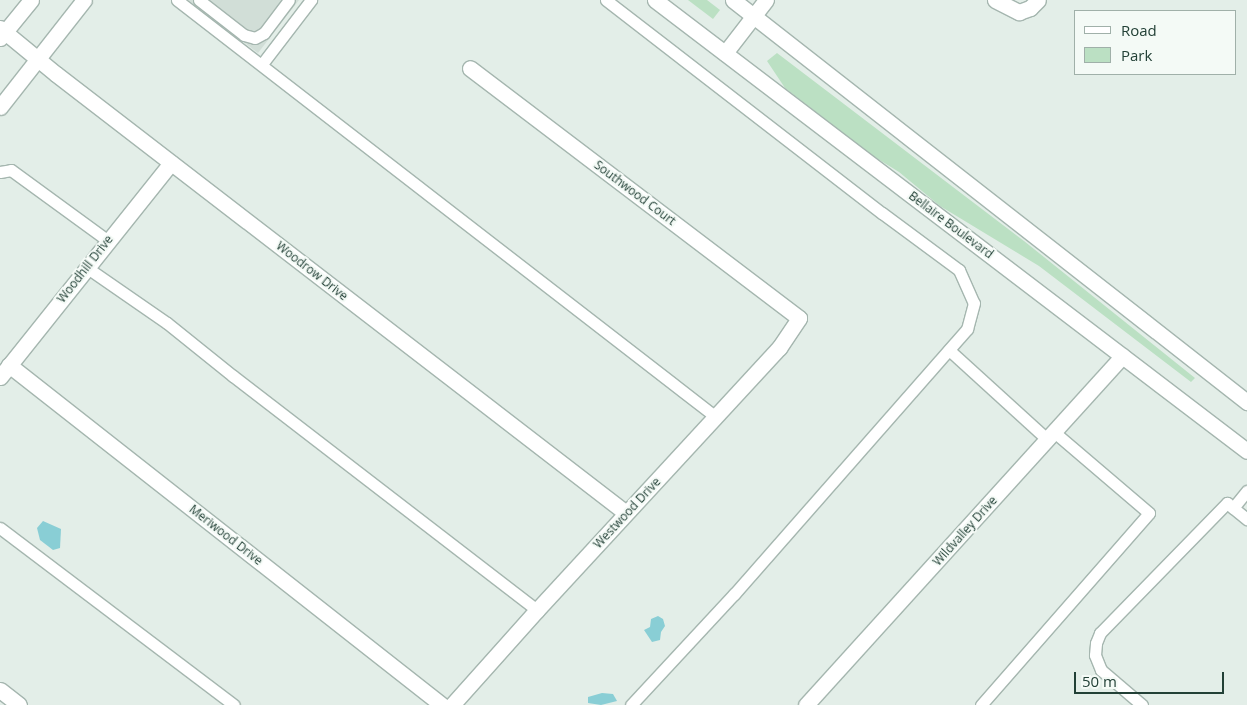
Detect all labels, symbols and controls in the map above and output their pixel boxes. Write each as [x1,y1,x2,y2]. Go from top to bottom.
legend [1074,10,1237,75]
text: Road [1121,20,1157,40]
text: Park [1121,45,1152,65]
street label: Southwood Court [591,158,679,228]
street label: Bellaire Boulevard [906,189,996,261]
street label: Woodhill Drive [54,232,116,306]
street label: Woodrow Drive [273,239,351,303]
street label: Westwood Drive [591,475,663,551]
street label: Wildvalley Drive [930,493,1000,569]
street label: Meriwood Drive [186,502,266,568]
scale bar [1077,662,1227,694]
text: 50 m [1082,671,1117,691]

